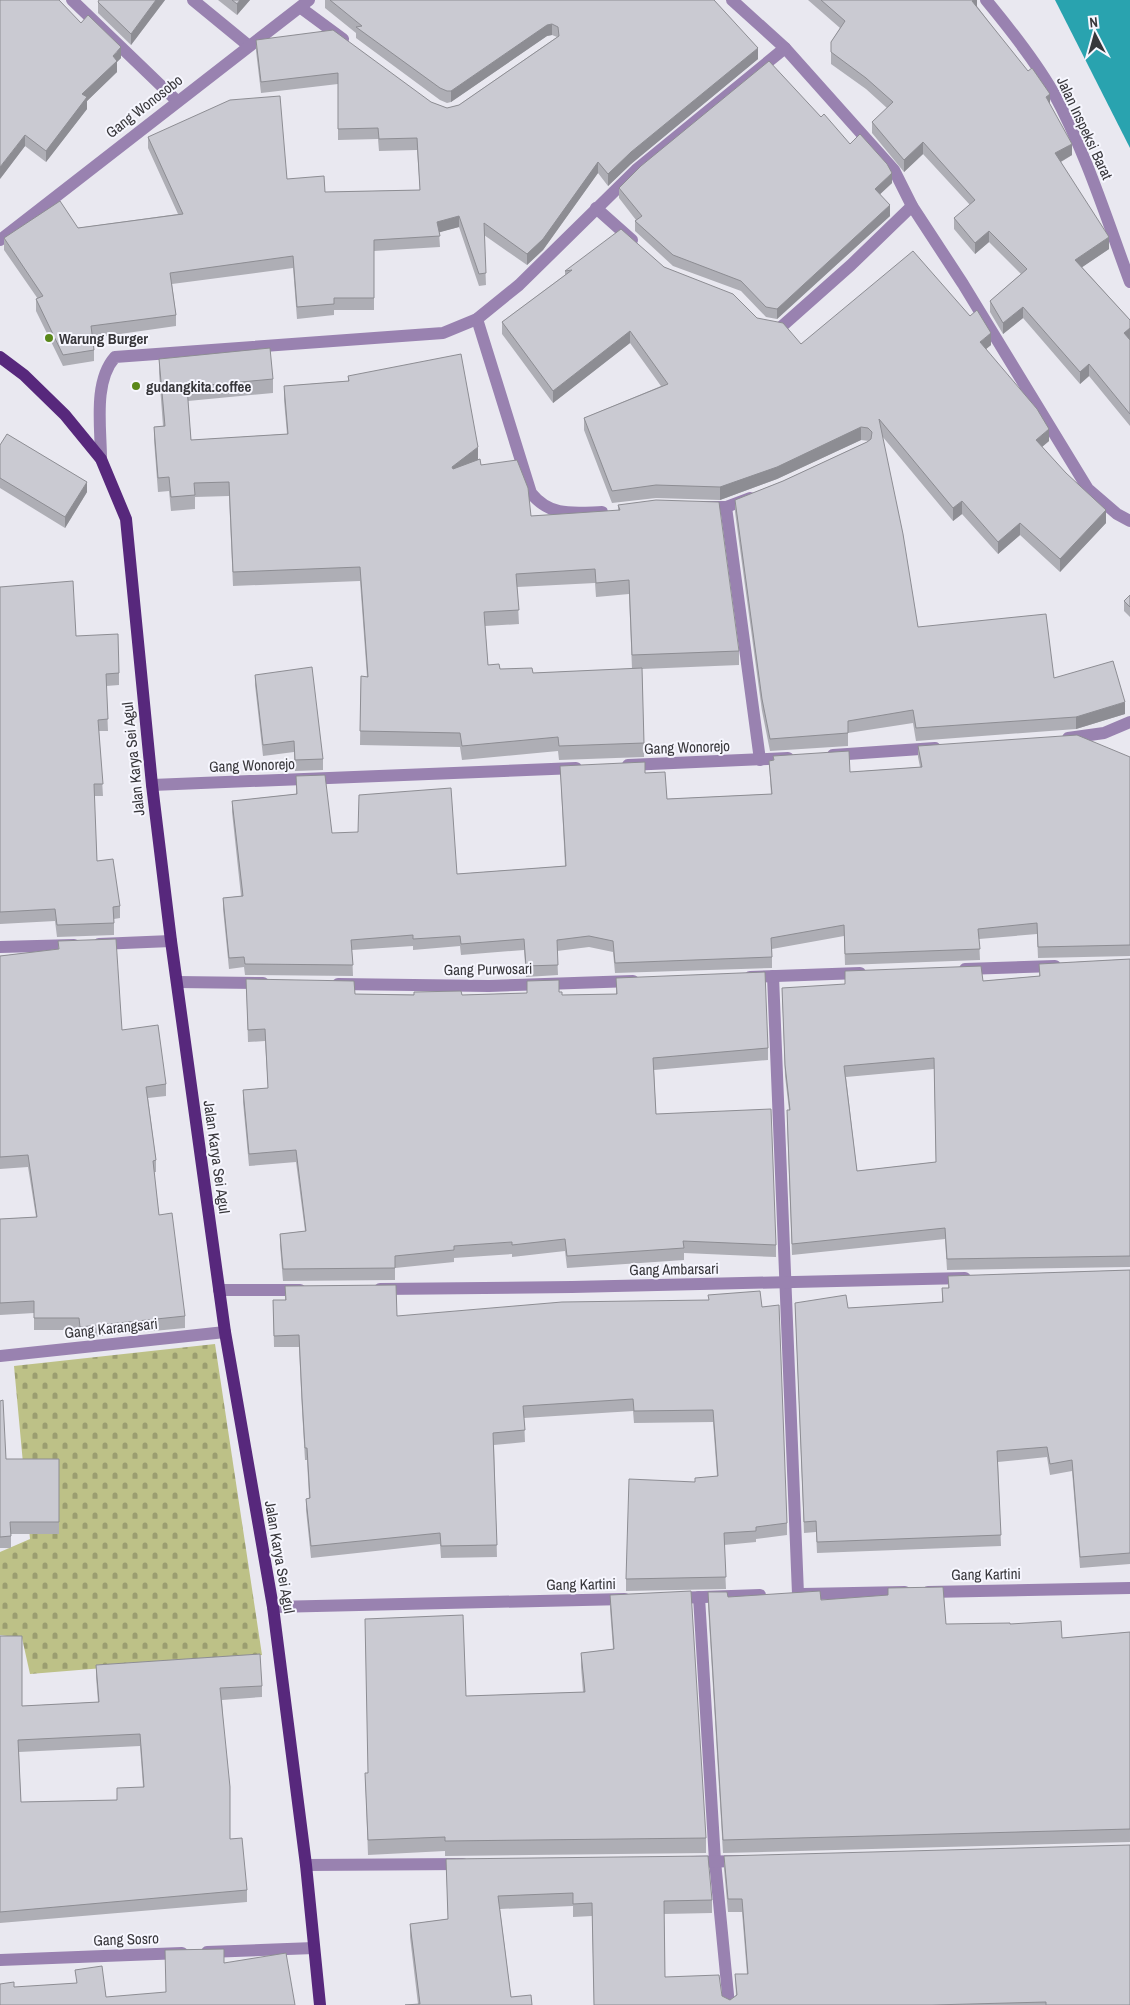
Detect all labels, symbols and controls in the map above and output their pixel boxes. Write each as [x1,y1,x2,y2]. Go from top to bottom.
north arrow [1070,10,1120,60]
text: N [1089,13,1099,31]
street label: Gang Wonosobo [101,69,187,143]
street label: Jalan Inspeksi Barat [1052,73,1118,183]
place label: Warung Burger [59,328,148,349]
marker: Warung Burger [43,332,55,344]
place label: gudangkita.coffee [146,376,251,397]
marker: gudangkita.coffee [130,380,142,392]
street label: Jalan Karya Sei Agul [117,701,149,817]
street label: Gang Wonorejo [644,735,730,759]
street label: Gang Wonorejo [209,753,295,777]
street label: Gang Purwosari [443,958,533,980]
street label: Jalan Karya Sei Agul [199,1099,235,1215]
street label: Gang Ambarsari [629,1258,719,1280]
street label: Gang Karangsari [63,1313,159,1343]
street label: Jalan Karya Sei Agul [260,1499,300,1615]
street label: Gang Kartini [951,1563,1021,1585]
street label: Gang Kartini [546,1573,616,1595]
street label: Gang Sosro [93,1927,159,1951]

